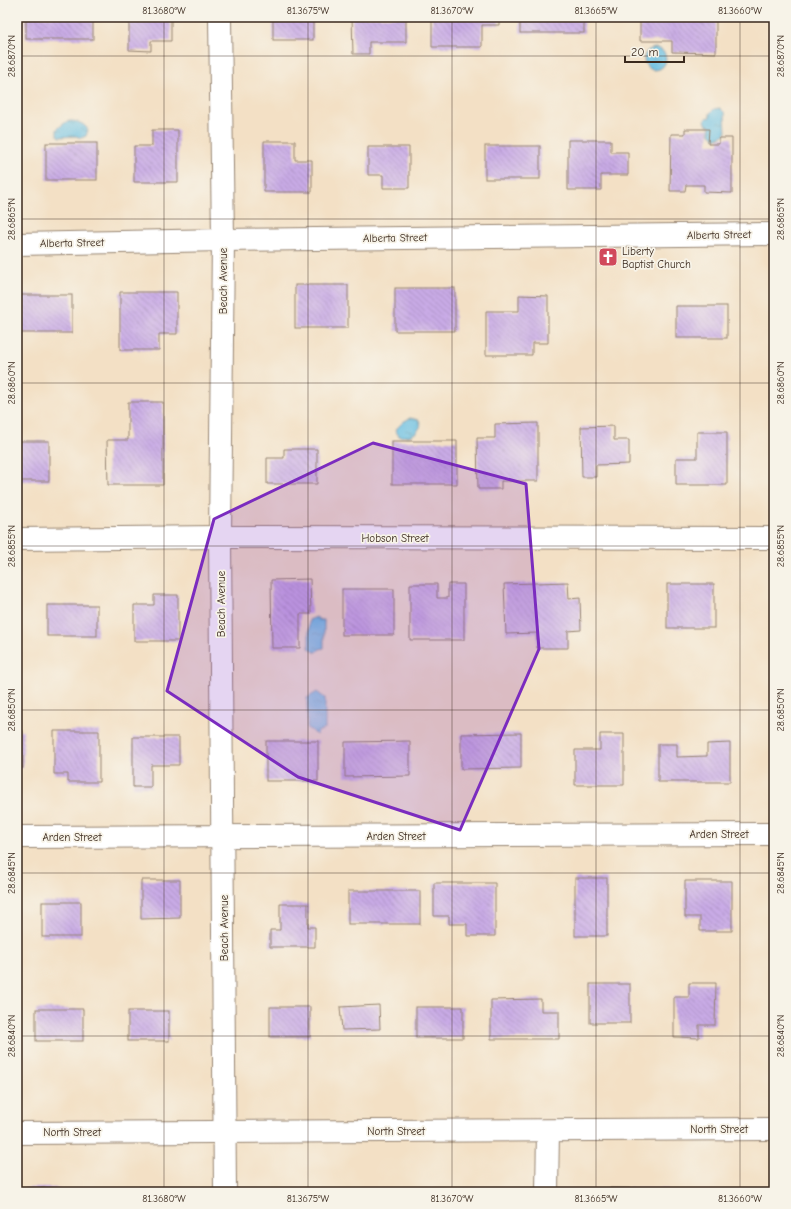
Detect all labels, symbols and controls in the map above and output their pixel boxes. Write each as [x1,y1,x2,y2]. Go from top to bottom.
text: 81.3680°W [142,5,186,17]
text: 81.3675°W [287,5,330,17]
text: 81.3670°W [430,5,474,17]
text: 81.3665°W [574,5,618,17]
text: 81.3660°W [718,5,762,17]
text: 28.6870°N [6,35,18,77]
text: 28.6870°N [775,35,787,77]
scale bar [625,38,684,64]
text: 20 m [631,45,659,59]
text: 28.6865°N [6,198,18,240]
text: 28.6865°N [775,198,787,240]
street label: Alberta Street [687,228,752,242]
street label: Alberta Street [363,231,428,245]
street label: Alberta Street [40,236,105,250]
place label: Liberty Baptist Church [622,245,691,271]
church icon: Liberty Baptist Church [597,246,619,268]
street label: Beach Avenue [217,247,230,314]
text: 28.6860°N [6,361,18,405]
text: 28.6860°N [775,361,787,405]
text: 28.6855°N [6,525,18,567]
text: 28.6855°N [775,525,787,567]
street label: Hobson Street [361,532,429,545]
street label: Beach Avenue [215,570,228,637]
text: 28.6850°N [6,688,18,732]
text: 28.6850°N [775,688,787,732]
street label: Arden Street [689,828,749,841]
street label: Arden Street [366,830,426,843]
street label: Arden Street [42,831,102,844]
text: 28.6845°N [6,852,18,894]
text: 28.6845°N [775,852,787,894]
street label: Beach Avenue [218,894,231,961]
text: 28.6840°N [6,1015,18,1057]
text: 28.6840°N [775,1015,787,1057]
street label: North Street [690,1123,749,1136]
street label: North Street [367,1125,426,1138]
street label: North Street [43,1126,102,1139]
text: 81.3680°W [142,1193,186,1205]
text: 81.3675°W [287,1193,330,1205]
text: 81.3670°W [430,1193,474,1205]
text: 81.3665°W [574,1193,618,1205]
text: 81.3660°W [718,1193,762,1205]

